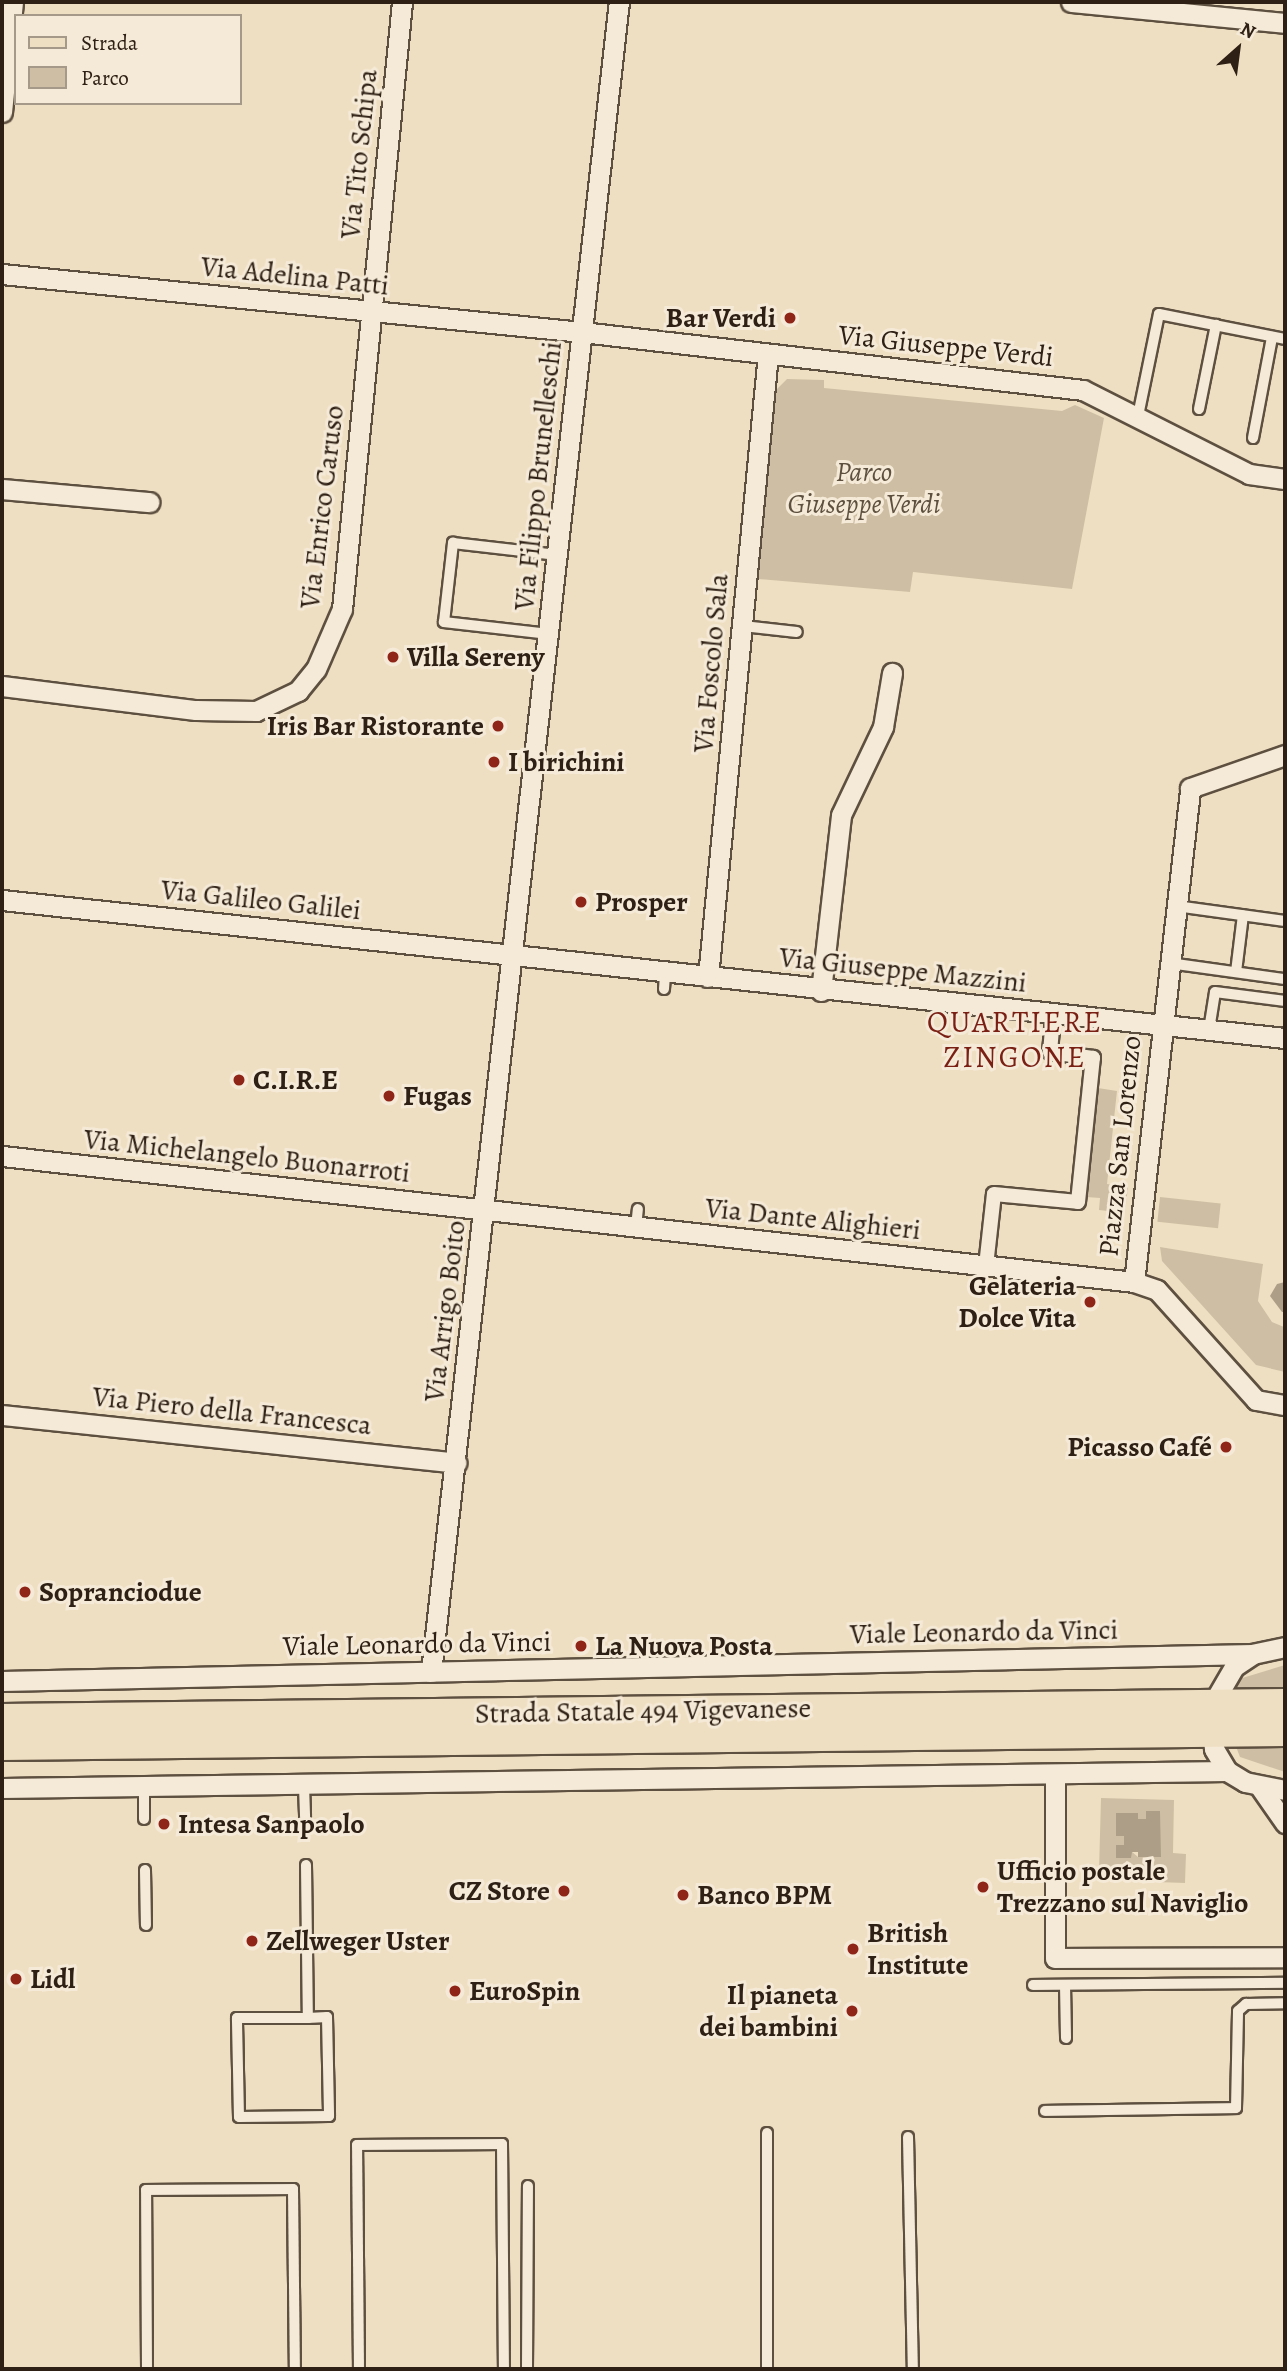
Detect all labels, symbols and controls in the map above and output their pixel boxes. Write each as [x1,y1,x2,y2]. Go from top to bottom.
legend [14,14,242,105]
north arrow [1203,14,1273,84]
text: N [1236,16,1260,45]
text: Strada [81,29,138,57]
text: Parco [81,64,129,92]
street label: Via Tito Schipa [333,68,385,240]
street label: Via Adelina Patti [199,249,391,303]
place label: Bar Verdi [666,301,776,335]
marker: Bar Verdi [782,310,798,326]
street label: Via Giuseppe Verdi [837,318,1055,374]
street label: Via Filippo Brunelleschi [507,340,569,612]
street label: Via Enrico Caruso [293,403,351,611]
park label: Parco Giuseppe Verdi [788,455,940,521]
street label: Via Foscolo Sala [686,572,736,754]
place label: Villa Sereny [407,640,544,674]
marker: Villa Sereny [385,649,401,665]
place label: Iris Bar Ristorante [267,709,484,743]
marker: Iris Bar Ristorante [490,718,506,734]
place label: I birichini [508,745,625,779]
marker: I birichini [486,754,502,770]
street label: Via Galileo Galilei [159,873,363,927]
place label: Prosper [595,885,688,919]
marker: Prosper [573,894,589,910]
street label: Via Giuseppe Mazzini [778,940,1028,1000]
district label: QUARTIERE ZINGONE [928,1004,1102,1074]
street label: Piazza San Lorenzo [1092,1034,1148,1258]
place label: C.I.R.E [253,1063,338,1097]
marker: C.I.R.E [231,1072,247,1088]
place label: Fugas [403,1079,472,1113]
marker: Fugas [381,1088,397,1104]
street label: Via Michelangelo Buonarroti [82,1122,412,1190]
street label: Via Dante Alighieri [704,1191,922,1247]
street label: Via Arrigo Boito [417,1218,473,1404]
place label: Gelateria Dolce Vita [958,1269,1076,1335]
marker: Gelateria Dolce Vita [1082,1294,1098,1310]
street label: Via Piero della Francesca [91,1380,373,1442]
place label: Picasso Café [1067,1430,1212,1464]
marker: Picasso Café [1218,1439,1234,1455]
place label: Sopranciodue [39,1575,202,1609]
marker: Sopranciodue [17,1584,33,1600]
street label: Viale Leonardo da Vinci [849,1613,1119,1651]
street label: Viale Leonardo da Vinci [282,1625,552,1663]
place label: La Nuova Posta [595,1629,773,1663]
marker: La Nuova Posta [573,1638,589,1654]
street label: Strada Statale 494 Vigevanese [475,1691,811,1731]
place label: Intesa Sanpaolo [178,1807,365,1841]
marker: Intesa Sanpaolo [156,1816,172,1832]
place label: Ufficio postale Trezzano sul Naviglio [997,1854,1248,1920]
place label: CZ Store [449,1874,550,1908]
place label: Banco BPM [697,1878,832,1912]
marker: Ufficio postale Trezzano sul Naviglio [975,1879,991,1895]
marker: CZ Store [556,1883,572,1899]
marker: Banco BPM [675,1887,691,1903]
place label: British Institute [867,1916,969,1982]
place label: Zellweger Uster [266,1924,449,1958]
marker: Zellweger Uster [244,1933,260,1949]
marker: British Institute [845,1941,861,1957]
place label: Lidl [30,1962,75,1996]
marker: Lidl [8,1971,24,1987]
place label: EuroSpin [469,1974,580,2008]
place label: Il pianeta dei bambini [699,1978,838,2044]
marker: EuroSpin [447,1983,463,1999]
marker: Il pianeta dei bambini [844,2003,860,2019]

